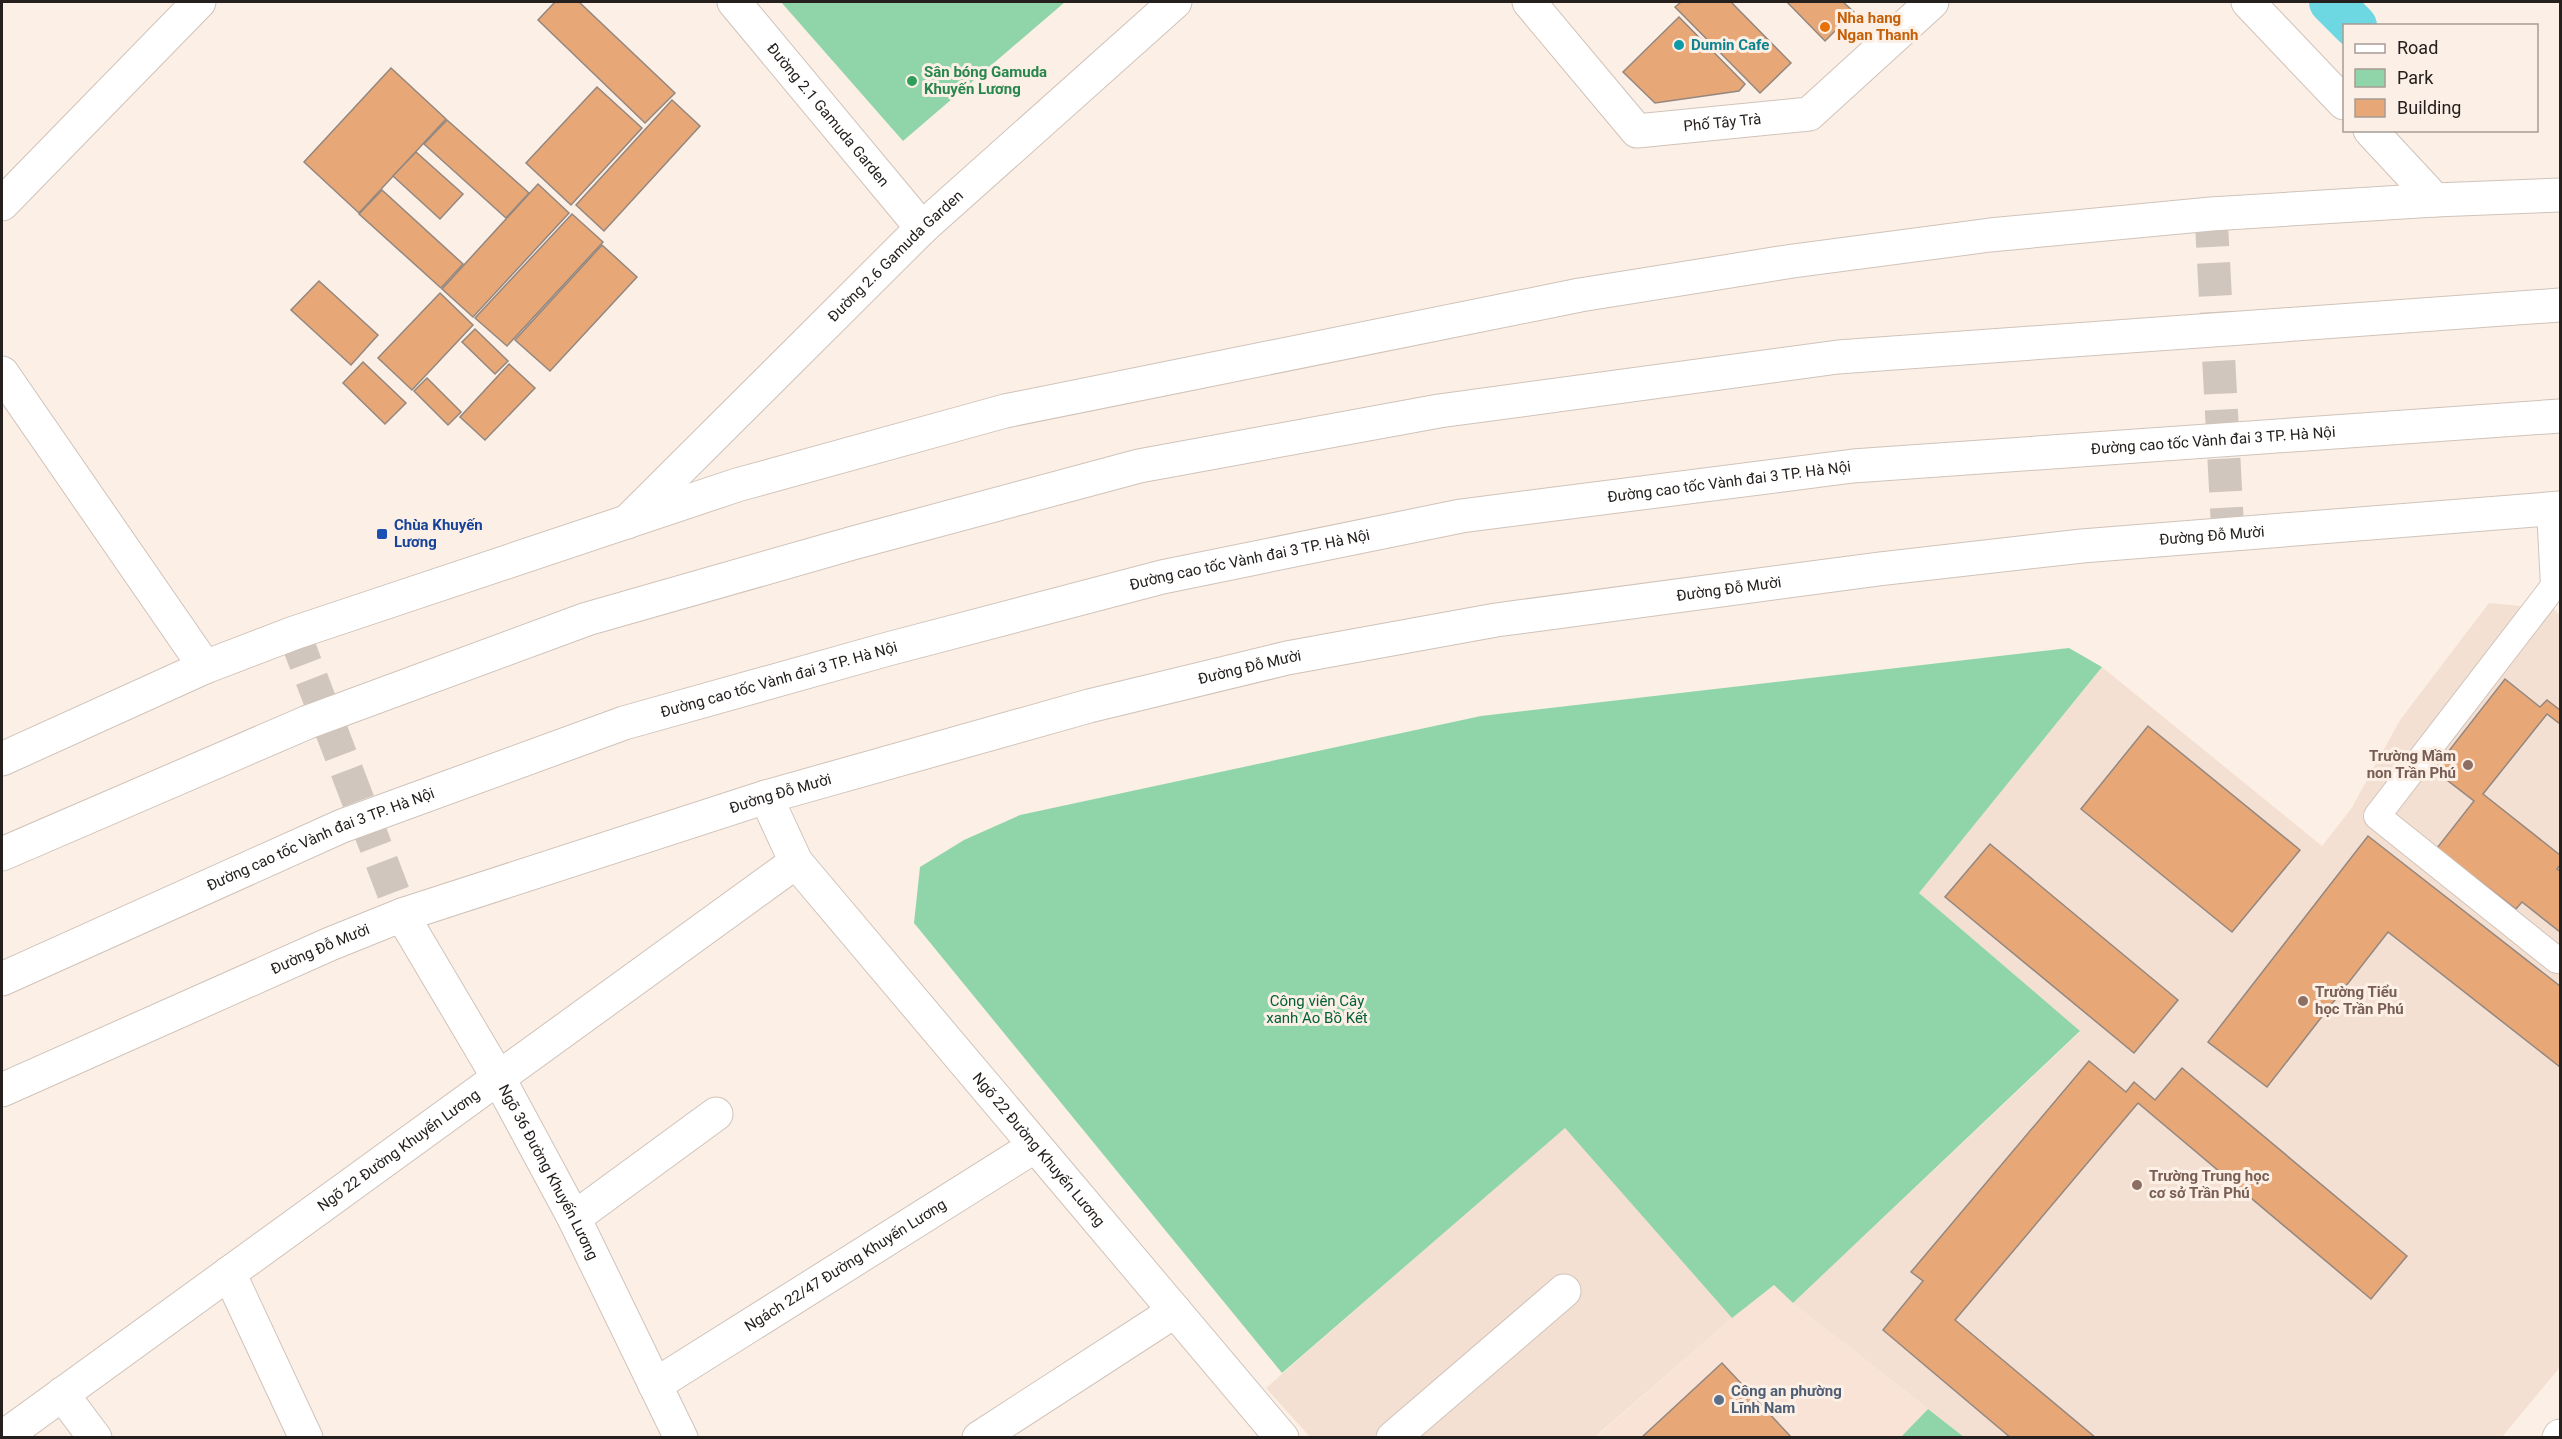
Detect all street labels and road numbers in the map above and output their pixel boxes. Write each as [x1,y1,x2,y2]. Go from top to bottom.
street label: Đường 2.1 Gamuda Garden [763,40,893,190]
street label: Phố Tây Trà [1683,110,1762,135]
street label: Đường 2.6 Gamuda Garden [824,187,967,326]
street label: Đường cao tốc Vành đai 3 TP. Hà Nội [2090,423,2336,458]
street label: Đường cao tốc Vành đai 3 TP. Hà Nội [1606,457,1852,506]
street label: Đường Đỗ Mười [2159,523,2265,549]
street label: Đường cao tốc Vành đai 3 TP. Hà Nội [1128,526,1371,594]
street label: Đường Đỗ Mười [1675,573,1782,605]
street label: Đường cao tốc Vành đai 3 TP. Hà Nội [659,638,899,721]
street label: Đường Đỗ Mười [1196,647,1302,688]
street label: Đường Đỗ Mười [727,770,833,817]
street label: Đường cao tốc Vành đai 3 TP. Hà Nội [204,784,437,895]
street label: Đường Đỗ Mười [268,920,372,978]
street label: Ngõ 22 Đường Khuyến Lương [969,1069,1109,1230]
street label: Ngõ 36 Đường Khuyến Lương [495,1081,602,1263]
street label: Ngõ 22 Đường Khuyến Lương [314,1086,483,1215]
street label: Ngách 22/47 Đường Khuyến Lương [741,1195,950,1335]

